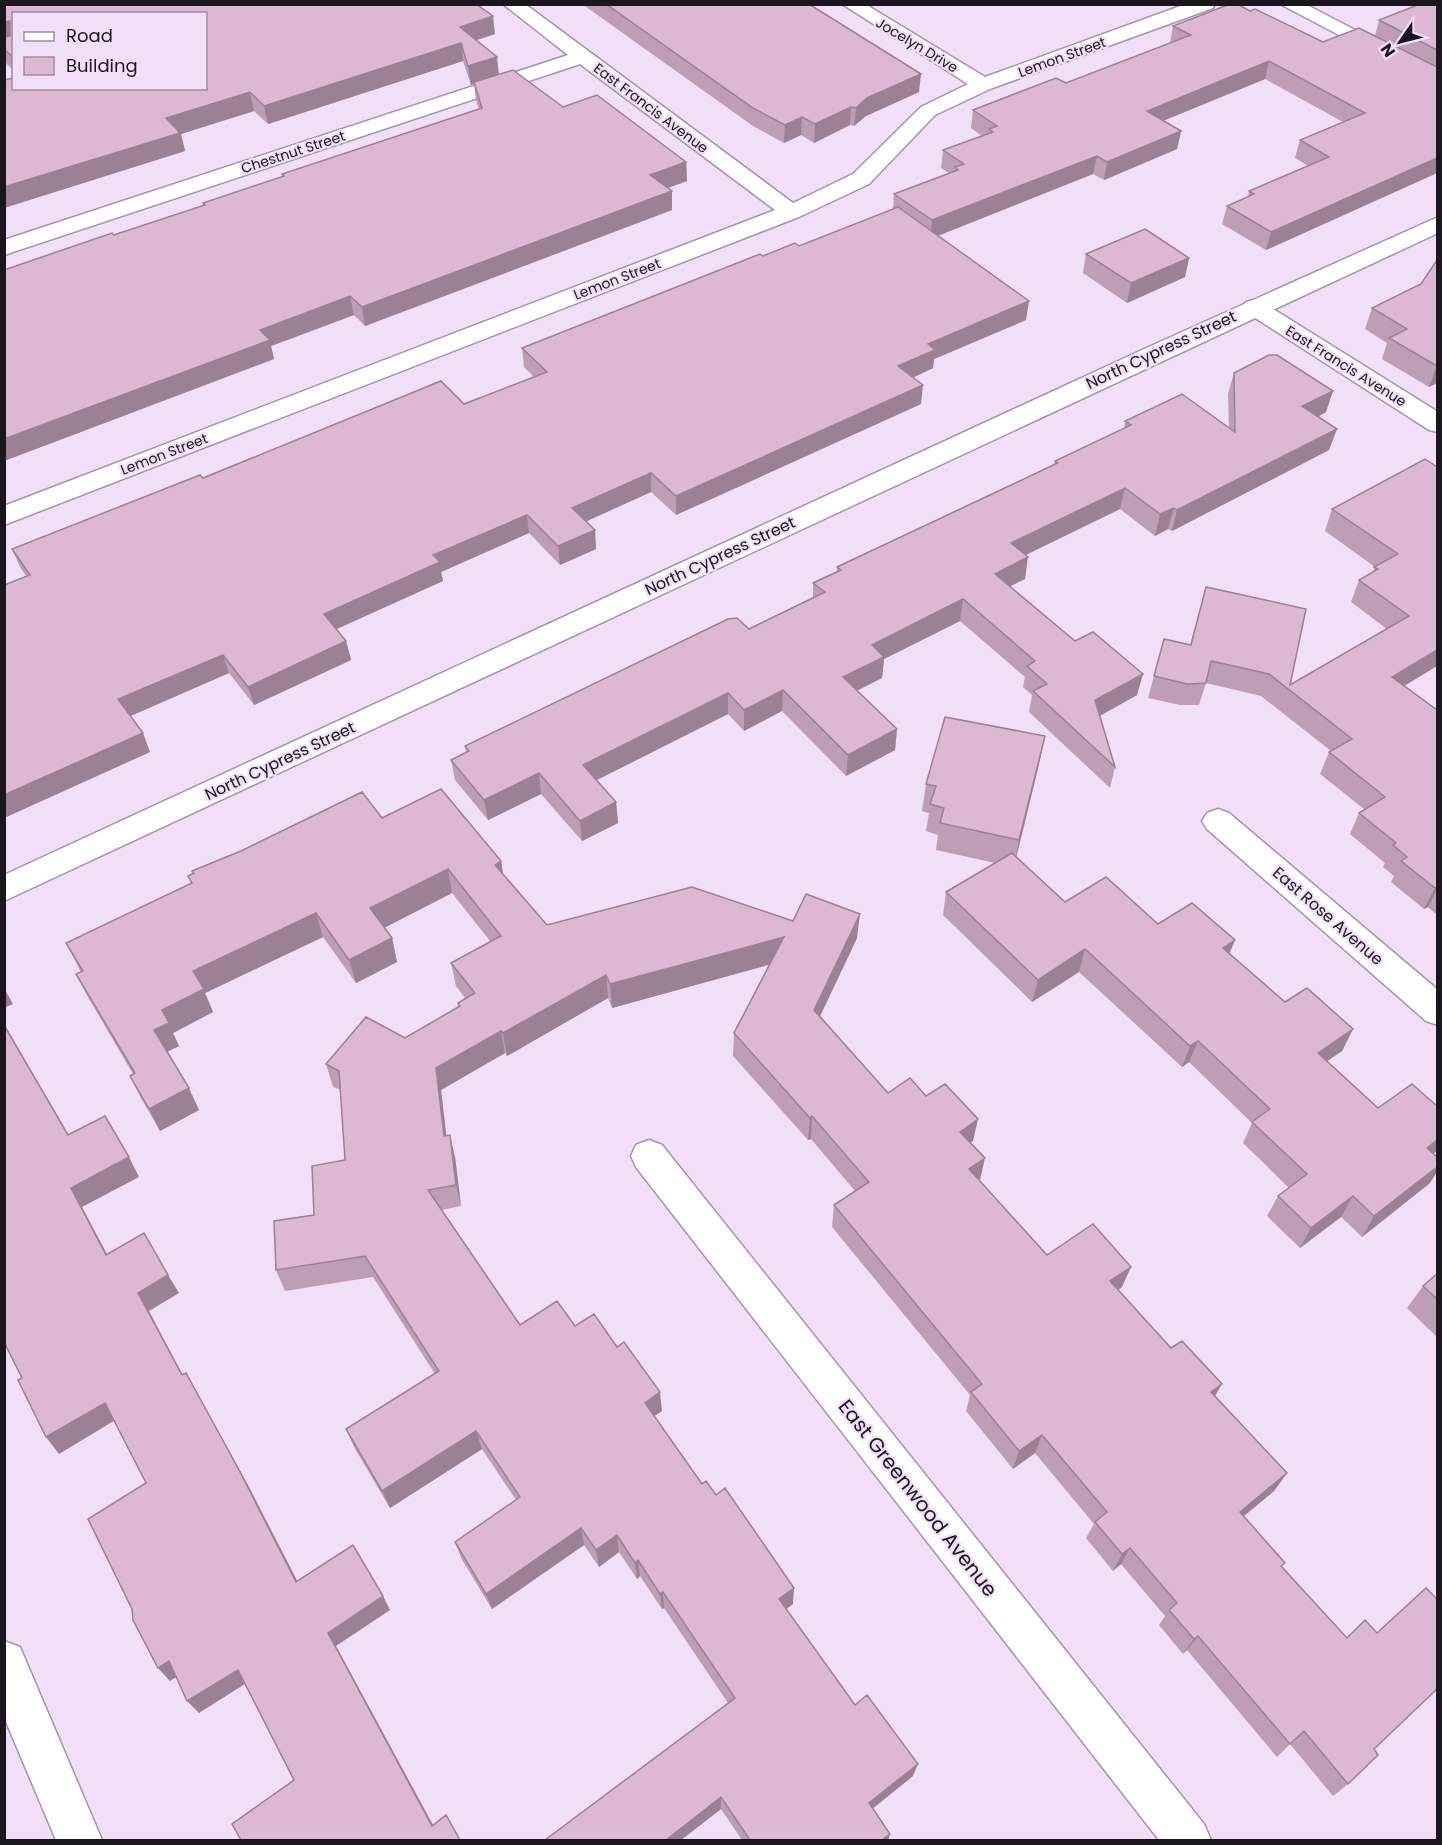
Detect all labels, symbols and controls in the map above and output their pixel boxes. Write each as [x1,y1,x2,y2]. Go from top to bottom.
legend [12,12,207,90]
north arrow [1370,12,1430,72]
street label: Jocelyn Drive [872,13,962,78]
text: Road [66,23,113,48]
street label: Lemon Street [1015,32,1109,82]
text: N [1375,39,1401,62]
text: Building [66,53,138,78]
street label: East Francis Avenue [589,58,713,158]
street label: Chestnut Street [238,126,348,178]
street label: Lemon Street [571,253,663,305]
street label: North Cypress Street [1082,305,1240,395]
street label: East Francis Avenue [1282,321,1411,411]
street label: Lemon Street [118,428,210,480]
street label: North Cypress Street [641,511,799,601]
street label: North Cypress Street [201,716,359,806]
street label: East Rose Avenue [1268,861,1388,971]
street label: East Greenwood Avenue [832,1393,1004,1603]

